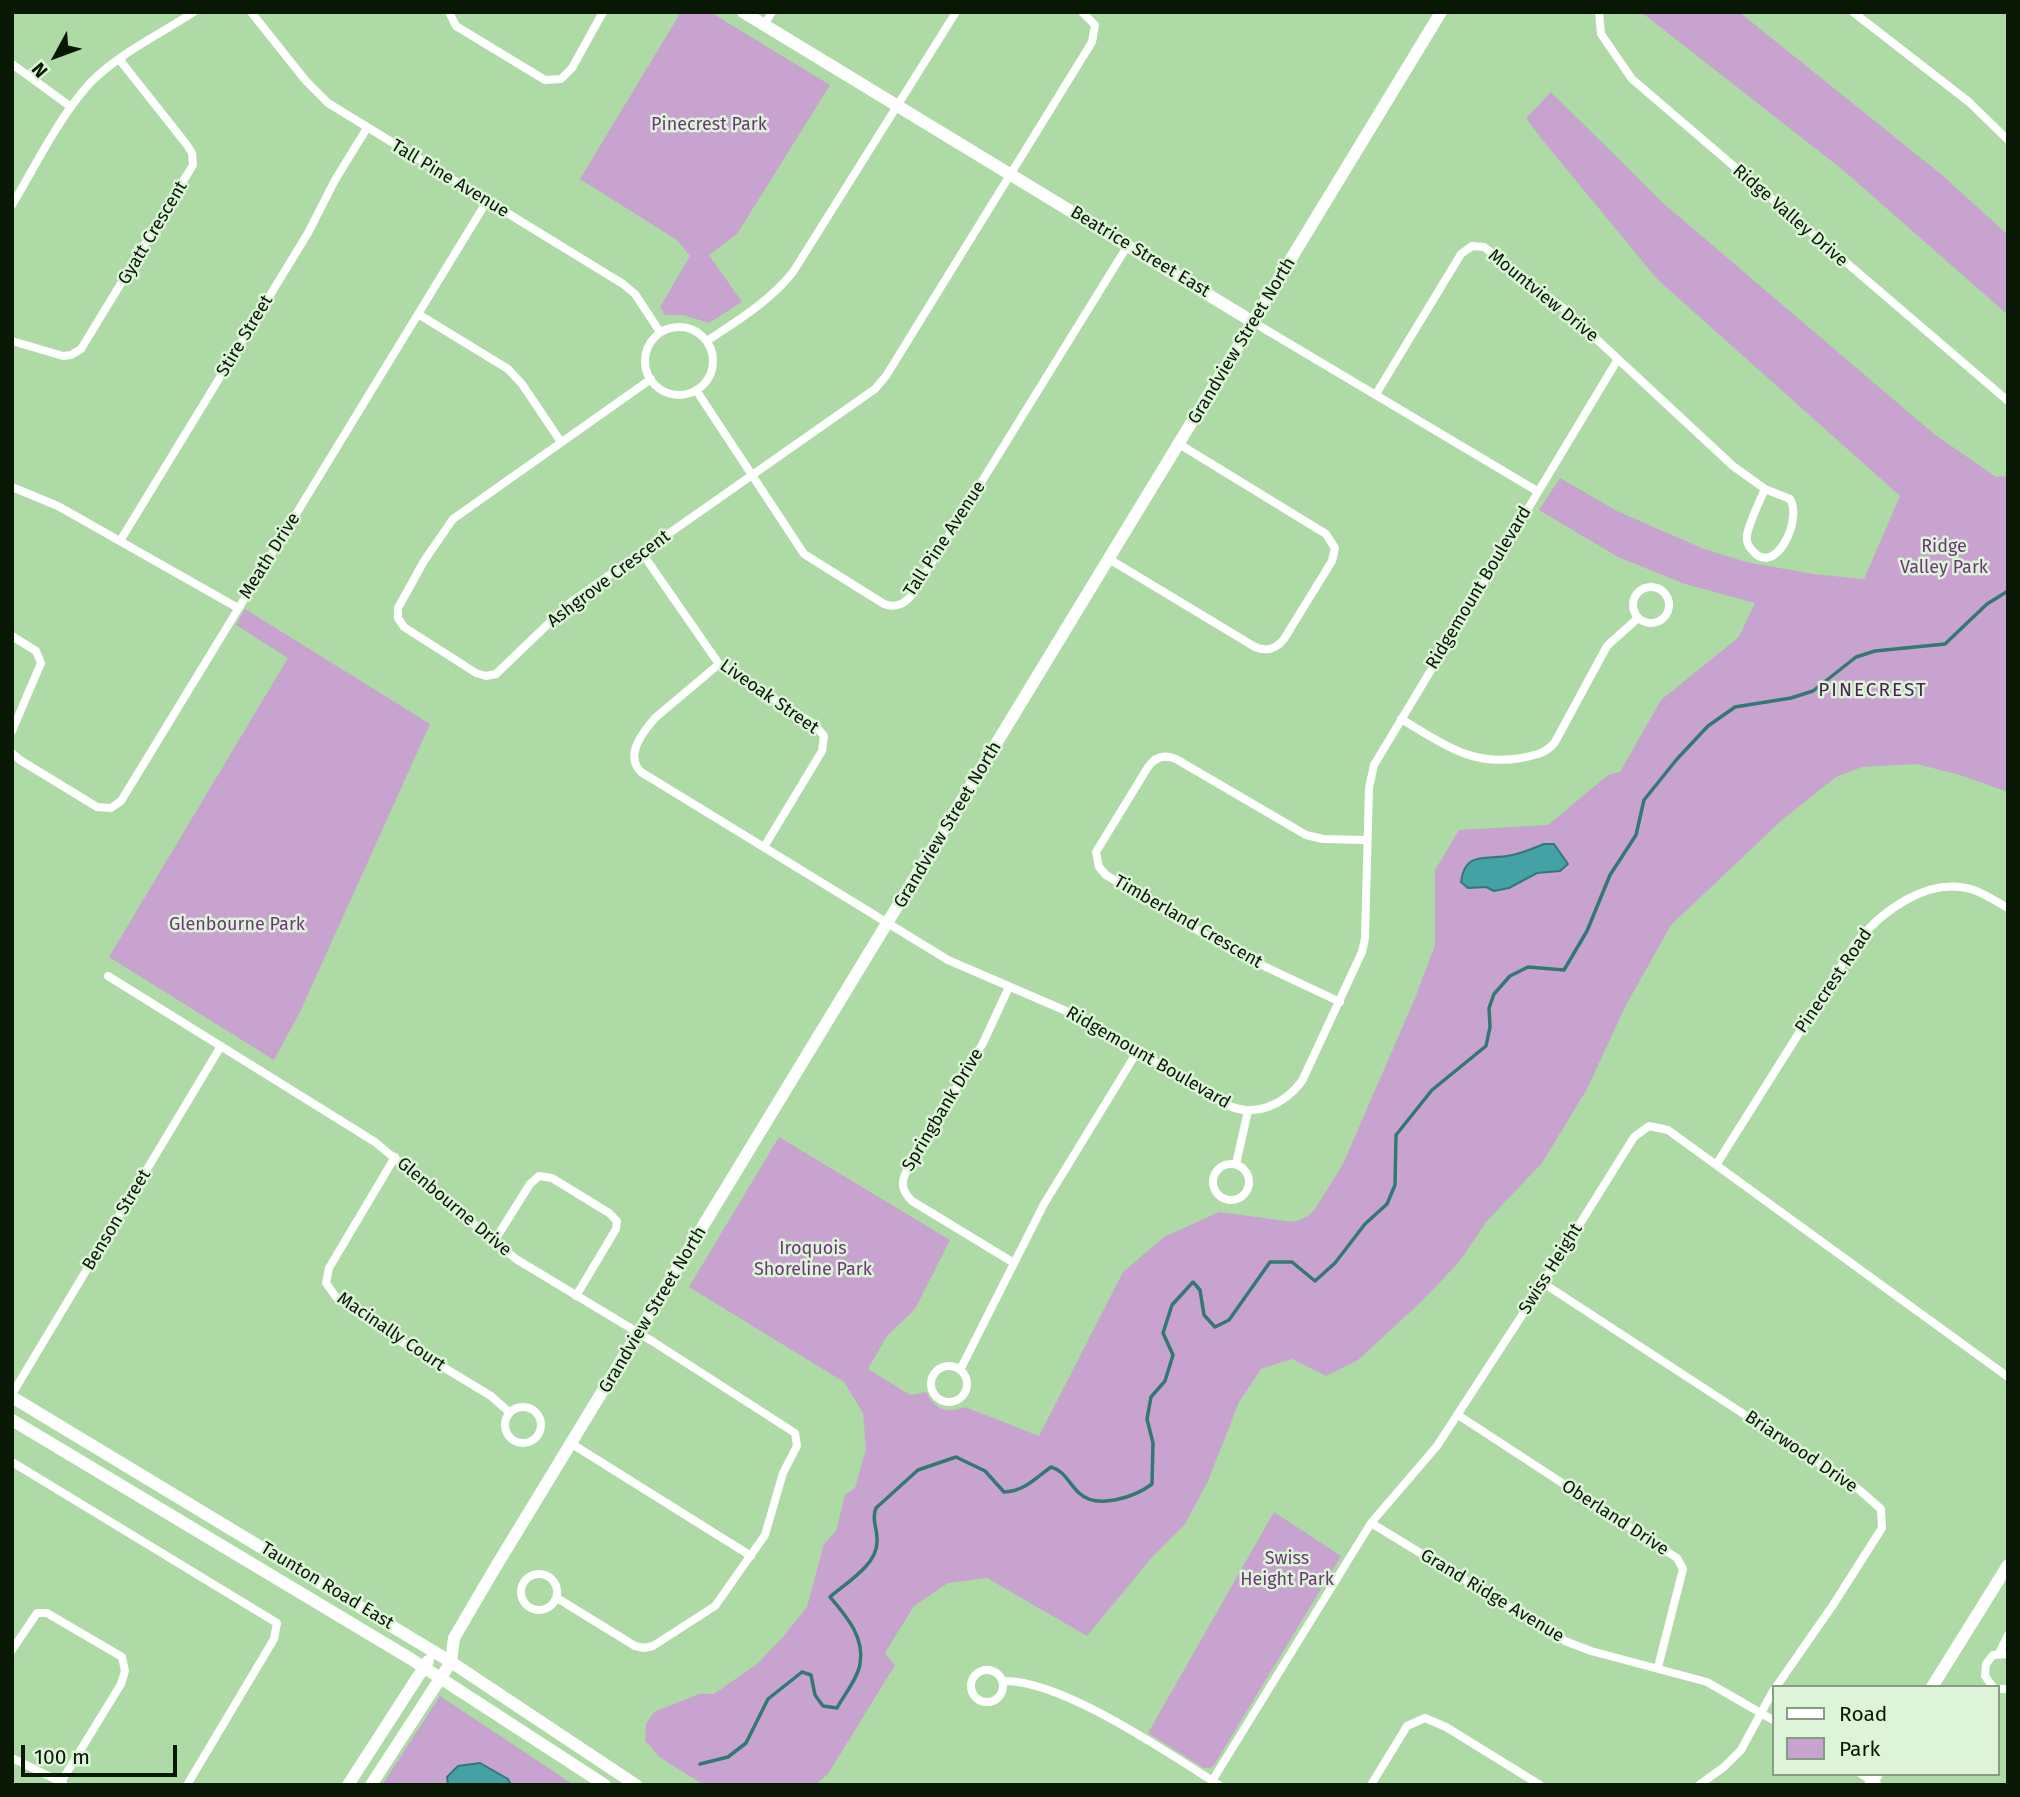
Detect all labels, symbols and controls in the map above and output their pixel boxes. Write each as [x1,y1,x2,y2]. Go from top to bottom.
north arrow [21,21,91,91]
text: N [27,58,53,82]
park label: Pinecrest Park [651,114,767,136]
street label: Tall Pine Avenue [387,135,513,223]
street label: Ridge Valley Drive [1728,160,1852,272]
street label: Gyatt Crescent [114,177,192,289]
street label: Beatrice Street East [1066,202,1214,302]
street label: Mountview Drive [1484,245,1602,347]
street label: Grandview Street North [1184,254,1300,428]
street label: Stire Street [212,291,278,381]
street label: Tall Pine Avenue [900,477,990,601]
street label: Ridgemount Boulevard [1422,503,1536,673]
street label: Meath Drive [235,509,305,603]
street label: Ashgrove Crescent [543,526,675,632]
park label: Ridge Valley Park [1900,536,1988,578]
street label: Liveoak Street [715,655,823,739]
district label: PINECREST [1819,680,1927,702]
street label: Grandview Street North [890,738,1006,912]
street label: Timberland Crescent [1110,871,1266,973]
park label: Glenbourne Park [169,914,305,936]
street label: Pinecrest Road [1791,924,1877,1038]
street label: Ridgemount Boulevard [1062,1002,1234,1114]
street label: Springbank Drive [898,1045,988,1175]
street label: Glenbourne Drive [392,1153,516,1261]
street label: Benson Street [78,1165,156,1275]
street label: Swiss Height [1515,1220,1587,1318]
street label: Grandview Street North [595,1223,711,1397]
park label: Iroquois Shoreline Park [754,1238,872,1280]
street label: Macinally Court [333,1288,449,1376]
street label: Briarwood Drive [1741,1406,1861,1498]
street label: Oberland Drive [1557,1475,1673,1561]
street label: Taunton Road East [257,1538,397,1634]
street label: Grand Ridge Avenue [1416,1545,1568,1647]
park label: Swiss Height Park [1240,1548,1334,1590]
legend [1772,1685,1999,1776]
text: Road [1839,1701,1887,1727]
scale bar [24,1730,180,1774]
text: Park [1839,1736,1880,1762]
text: 100 m [34,1744,90,1770]

